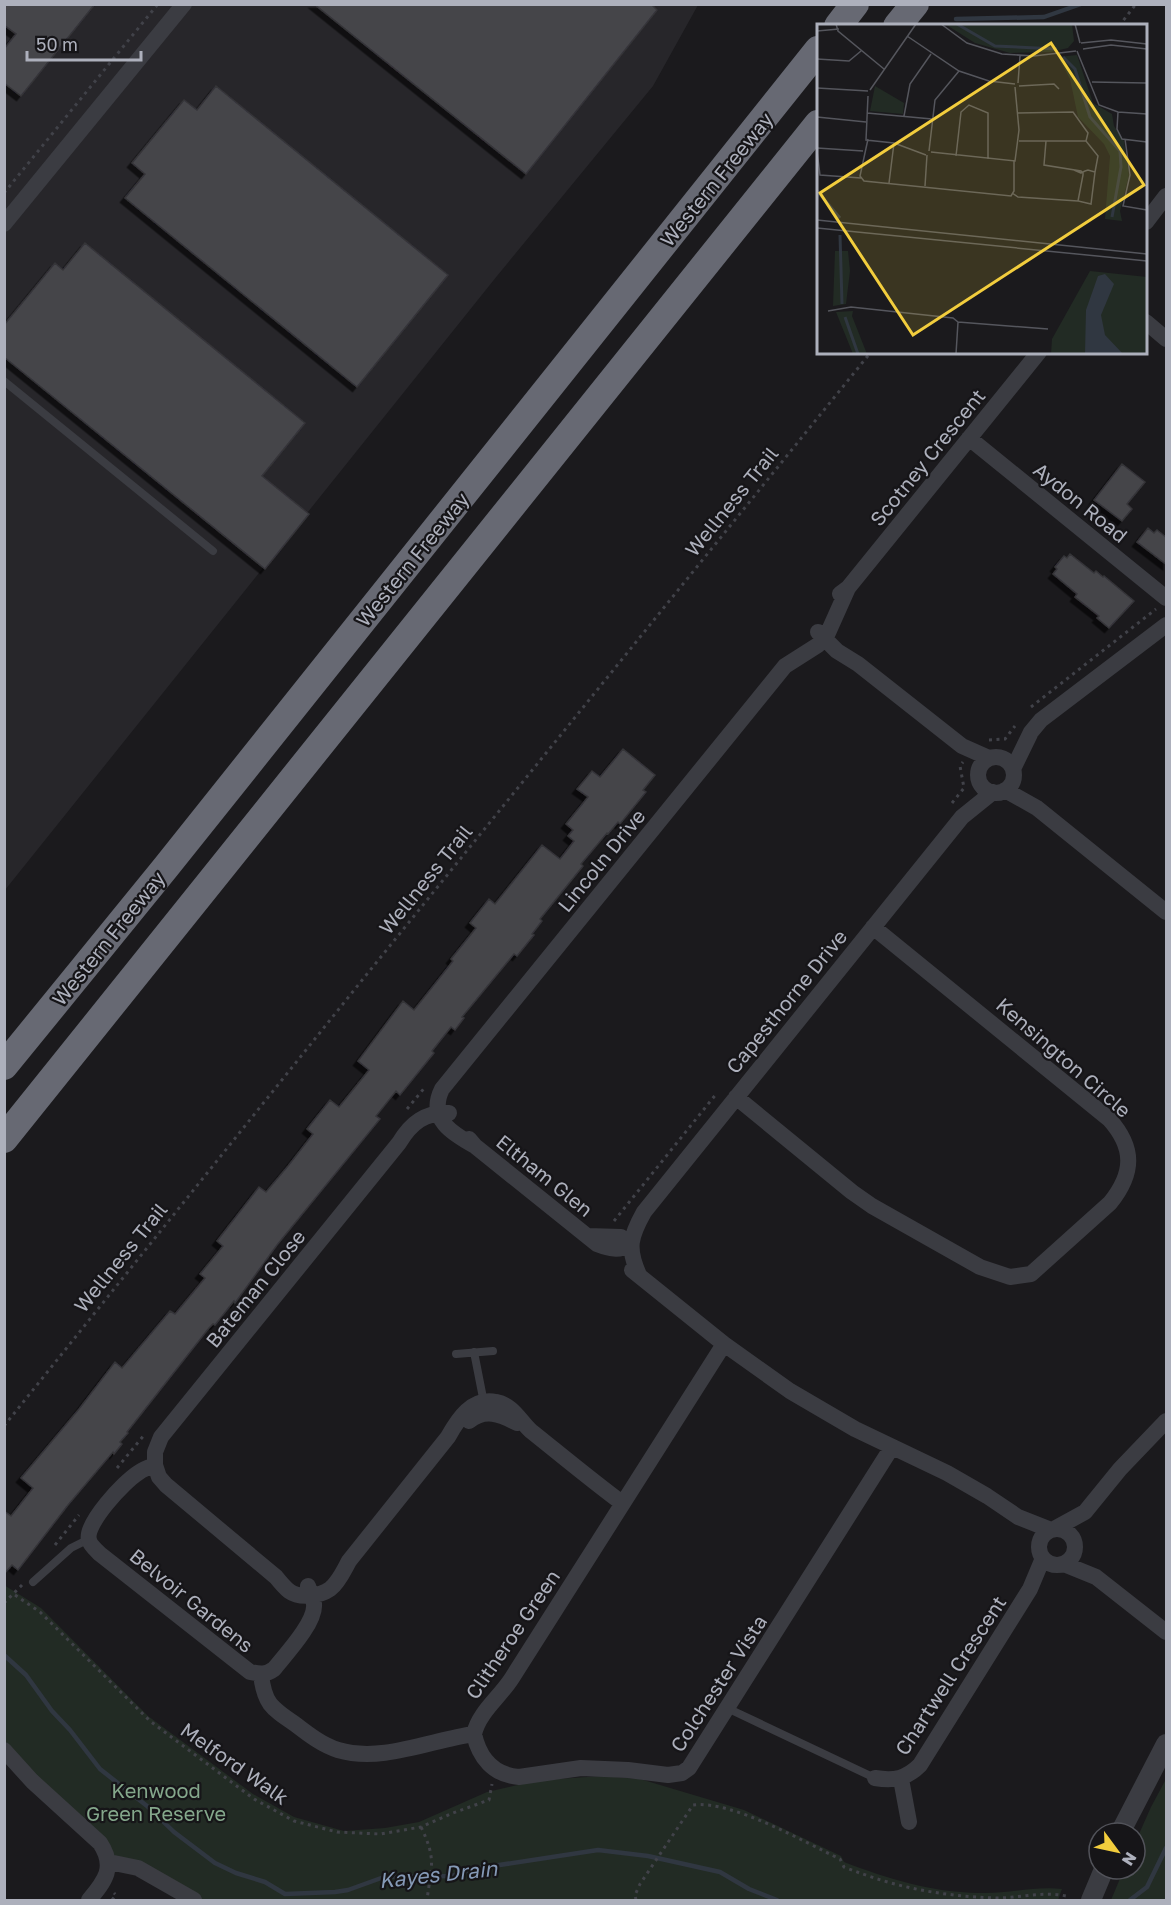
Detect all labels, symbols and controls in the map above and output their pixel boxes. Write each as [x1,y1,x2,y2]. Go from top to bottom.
scale bar [27,24,141,62]
inset map [817,24,1147,354]
text: 50 m [36,33,78,55]
street label: Western Freeway [655,107,777,251]
street label: Scotney Crescent [864,384,990,530]
street label: Wellness Trail [679,441,783,561]
street label: Aydon Road [1029,457,1133,547]
street label: Western Freeway [351,487,473,631]
street label: Lincoln Drive [552,804,650,916]
street label: Wellness Trail [373,819,477,939]
street label: Western Freeway [47,866,169,1010]
street label: Capesthorne Drive [721,924,851,1078]
street label: Kensington Circle [992,992,1136,1122]
street label: Eltham Glen [492,1129,598,1221]
street label: Wellness Trail [68,1197,172,1317]
street label: Bateman Close [200,1224,310,1352]
street label: Belvoir Gardens [125,1543,259,1657]
street label: Clitheroe Green [460,1565,564,1703]
street label: Chartwell Crescent [890,1591,1010,1759]
street label: Colchester Vista [665,1610,771,1756]
street label: Melford Walk [176,1717,294,1809]
park label: Kenwood Green Reserve [86,1778,226,1825]
north arrow [1087,1821,1147,1881]
text: N [1118,1849,1141,1870]
water label: Kayes Drain [378,1855,499,1893]

